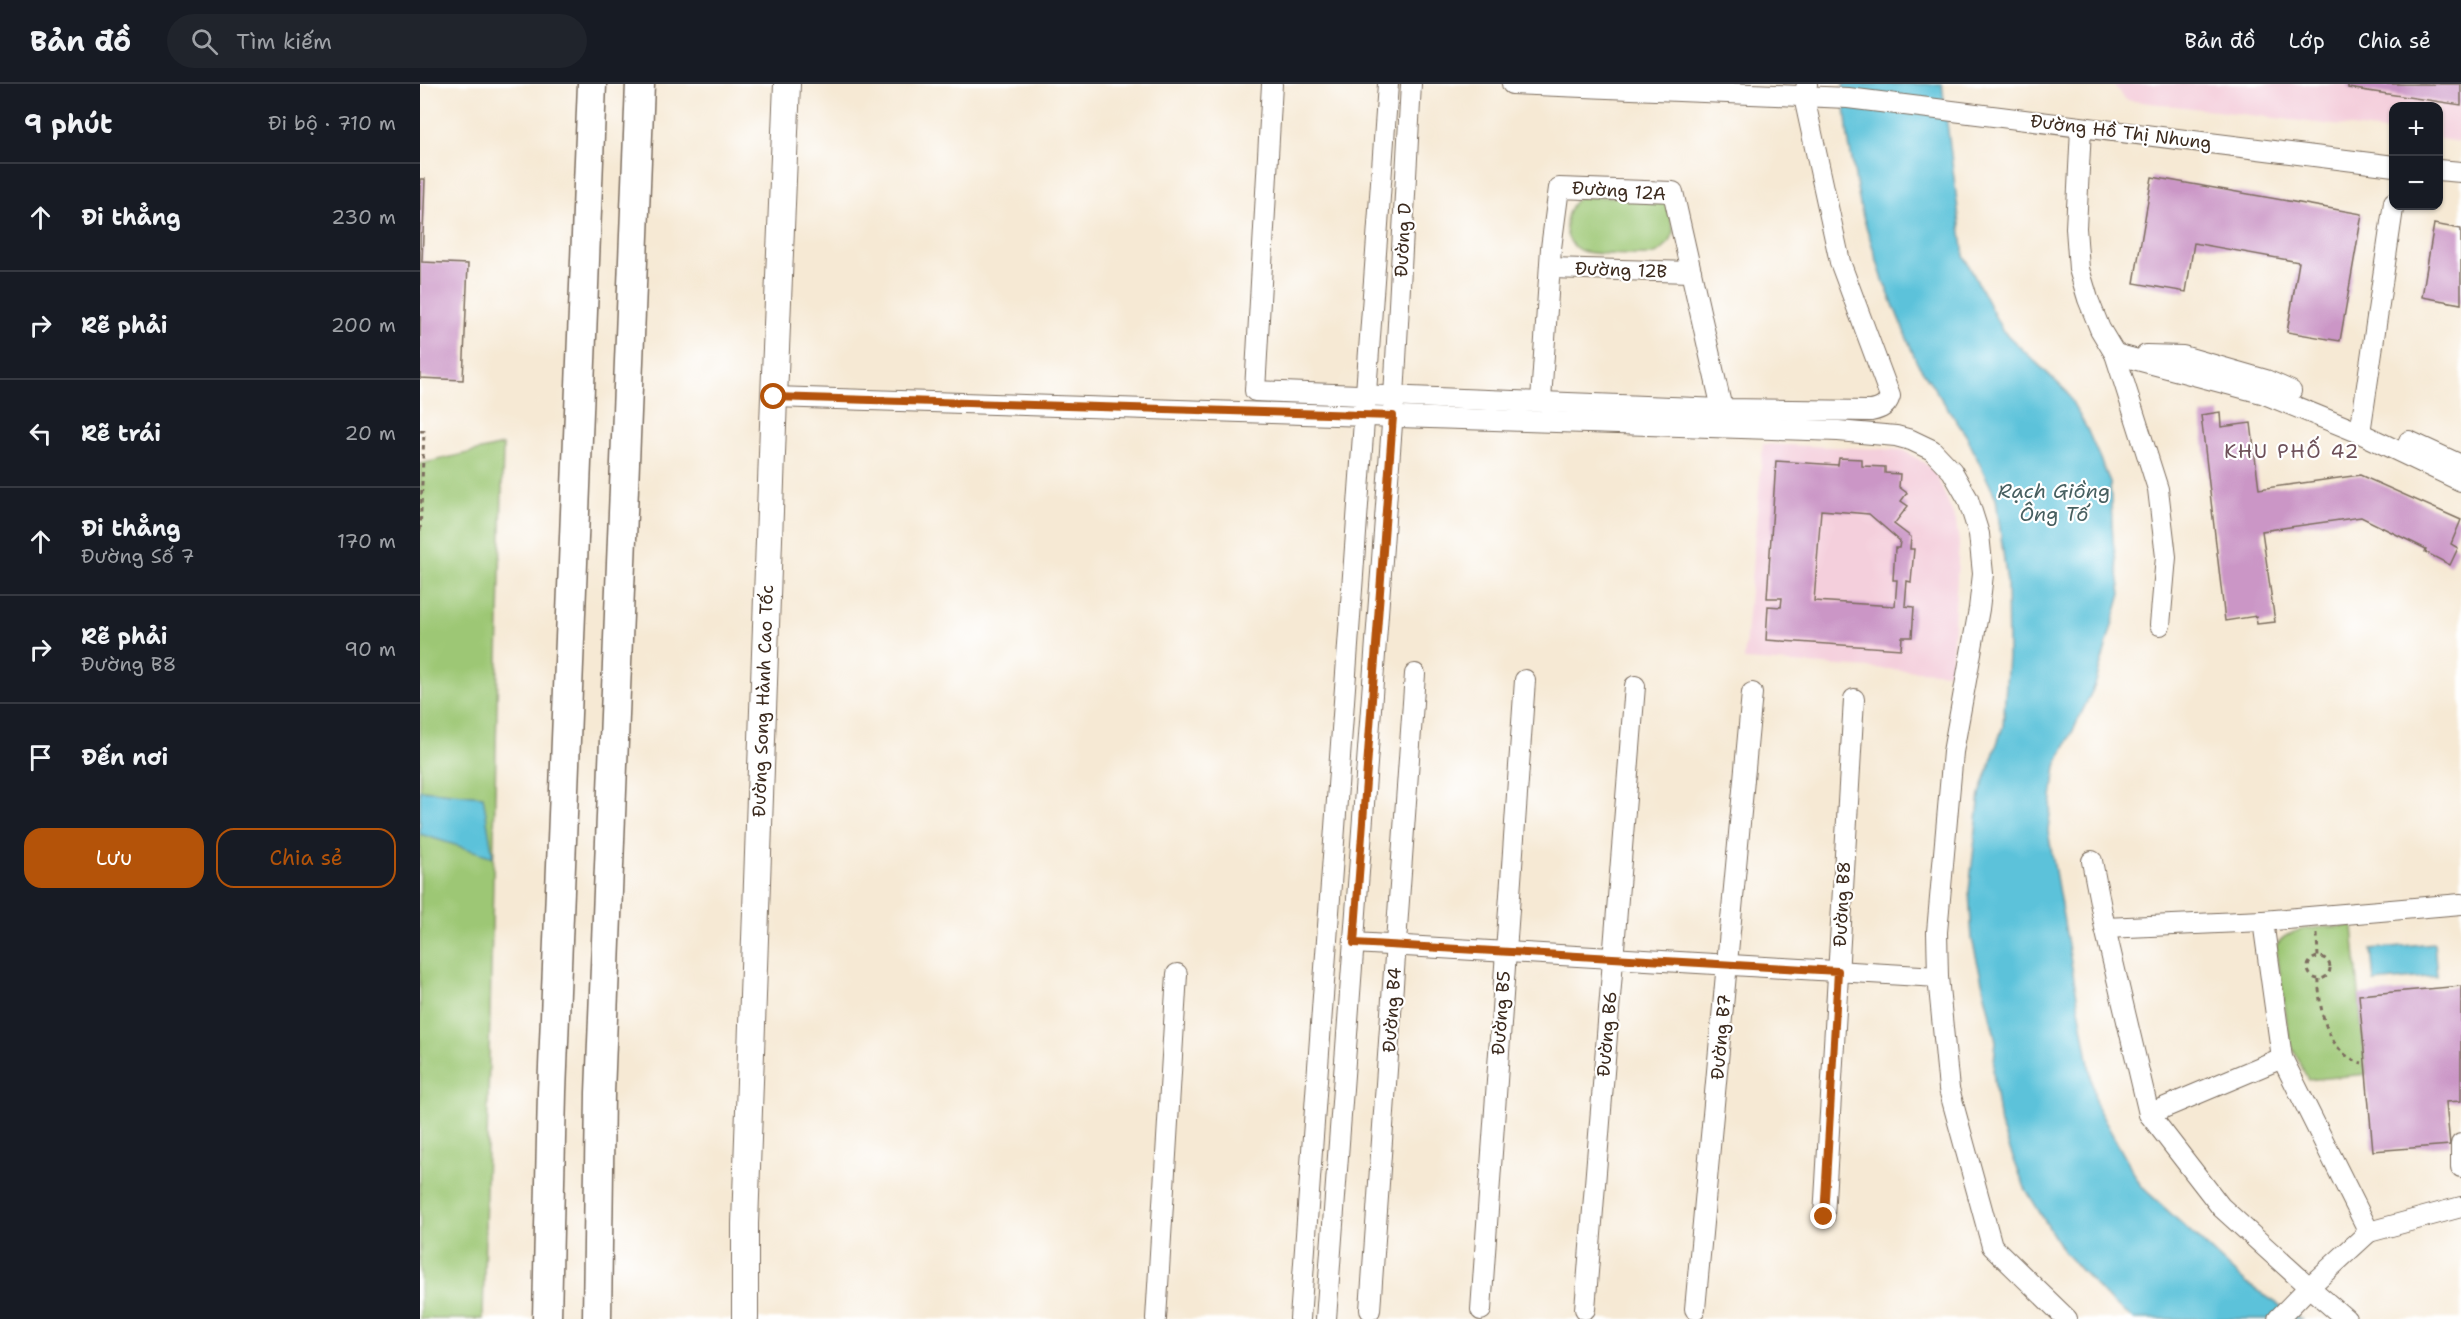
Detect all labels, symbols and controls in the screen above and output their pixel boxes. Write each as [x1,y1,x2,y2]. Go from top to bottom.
search box [167,14,587,68]
text: Bản đồ [30,22,131,60]
icon: search [188,25,221,58]
text: Tìm kiếm [236,27,332,56]
text: Bản đồ [2185,27,2256,55]
text: Lớp [2289,27,2325,55]
text: Chia sẻ [2358,27,2431,55]
map controls [2389,102,2443,210]
button: + [2389,102,2443,156]
text: 9 phút [24,106,113,141]
street label: Đường Hồ Thị Nhung [2029,109,2213,155]
text: Đi bộ · 710 m [268,110,396,136]
button: − [2389,156,2443,210]
street label: Đường 12A [1571,176,1667,206]
icon: ahead [24,201,57,234]
street label: Đường D [1389,202,1417,278]
text: Đi thẳng [81,203,181,232]
text: 230 m [331,204,396,230]
street label: Đường 12B [1575,256,1667,284]
icon: right [24,309,57,342]
text: Rẽ phải [81,311,167,340]
text: 200 m [331,312,396,338]
route start [760,383,786,409]
icon: left [24,417,57,450]
text: Rẽ trái [81,419,161,448]
text: 20 m [345,420,396,446]
district label: KHU PHỐ 42 [2224,436,2360,464]
water label: Rạch Giồng Ông Tố [1998,478,2110,527]
text: Đi thẳng [81,514,181,543]
icon: ahead [24,525,57,558]
text: 170 m [337,528,396,554]
text: Đường Số 7 [81,543,194,569]
street label: Đường Song Hành Cao Tốc [747,584,779,818]
text: Rẽ phải [81,622,167,651]
icon: right [24,633,57,666]
text: 90 m [344,636,396,662]
text: Đường B8 [81,651,176,677]
icon: arrive [24,741,57,774]
text: Đến nơi [81,743,168,772]
button: Lưu [24,828,204,888]
button: Chia sẻ [216,828,396,888]
street label: Đường B8 [1828,860,1856,948]
street label: Đường B4 [1377,967,1407,1053]
street label: Đường B5 [1486,970,1516,1056]
street label: Đường B6 [1591,990,1623,1078]
street label: Đường B7 [1705,993,1737,1081]
route end [1810,1203,1836,1229]

